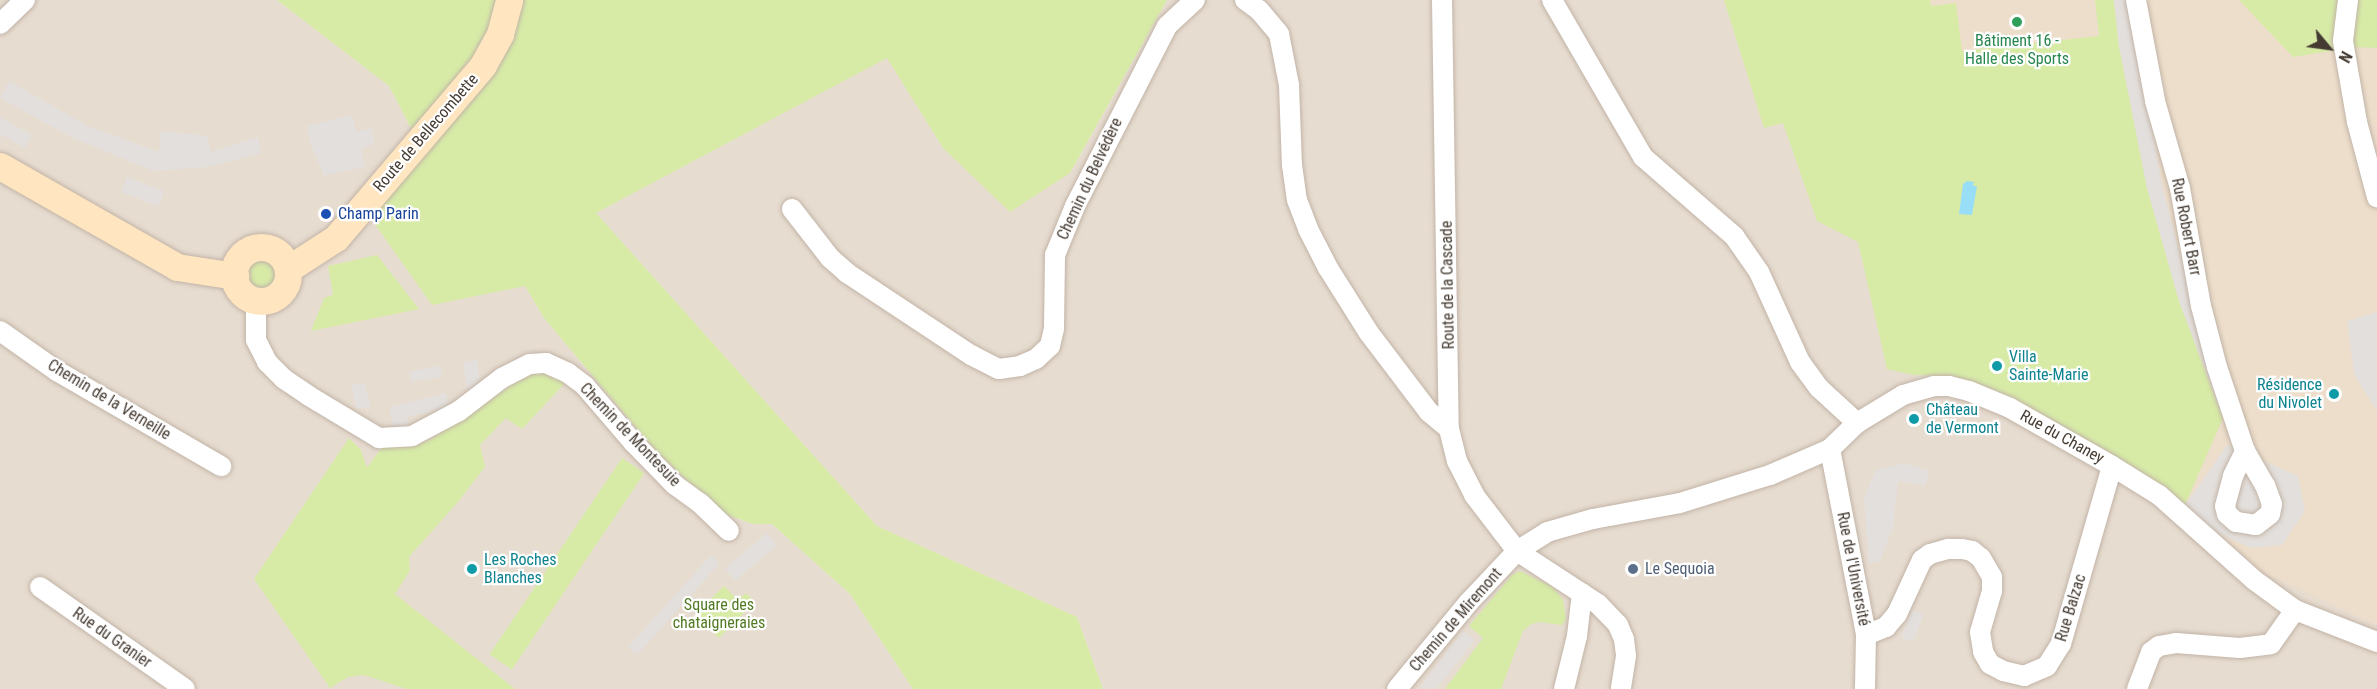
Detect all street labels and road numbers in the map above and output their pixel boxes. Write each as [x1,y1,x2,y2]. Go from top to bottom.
street label: Route de Bellecombette [369,70,483,196]
street label: Chemin du Belvédère [1053,115,1127,243]
street label: Rue Robert Barr [2167,177,2205,277]
street label: Route de la Cascade [1437,220,1459,350]
street label: Chemin de la Verneille [44,356,174,444]
street label: Chemin de Montesuie [576,379,684,491]
street label: Rue du Chaney [2017,406,2107,468]
street label: Rue de l'Université [1833,510,1873,628]
street label: Chemin de Miremont [1406,564,1506,676]
street label: Rue Balzac [2052,572,2090,644]
street label: Rue du Granier [69,604,155,672]

